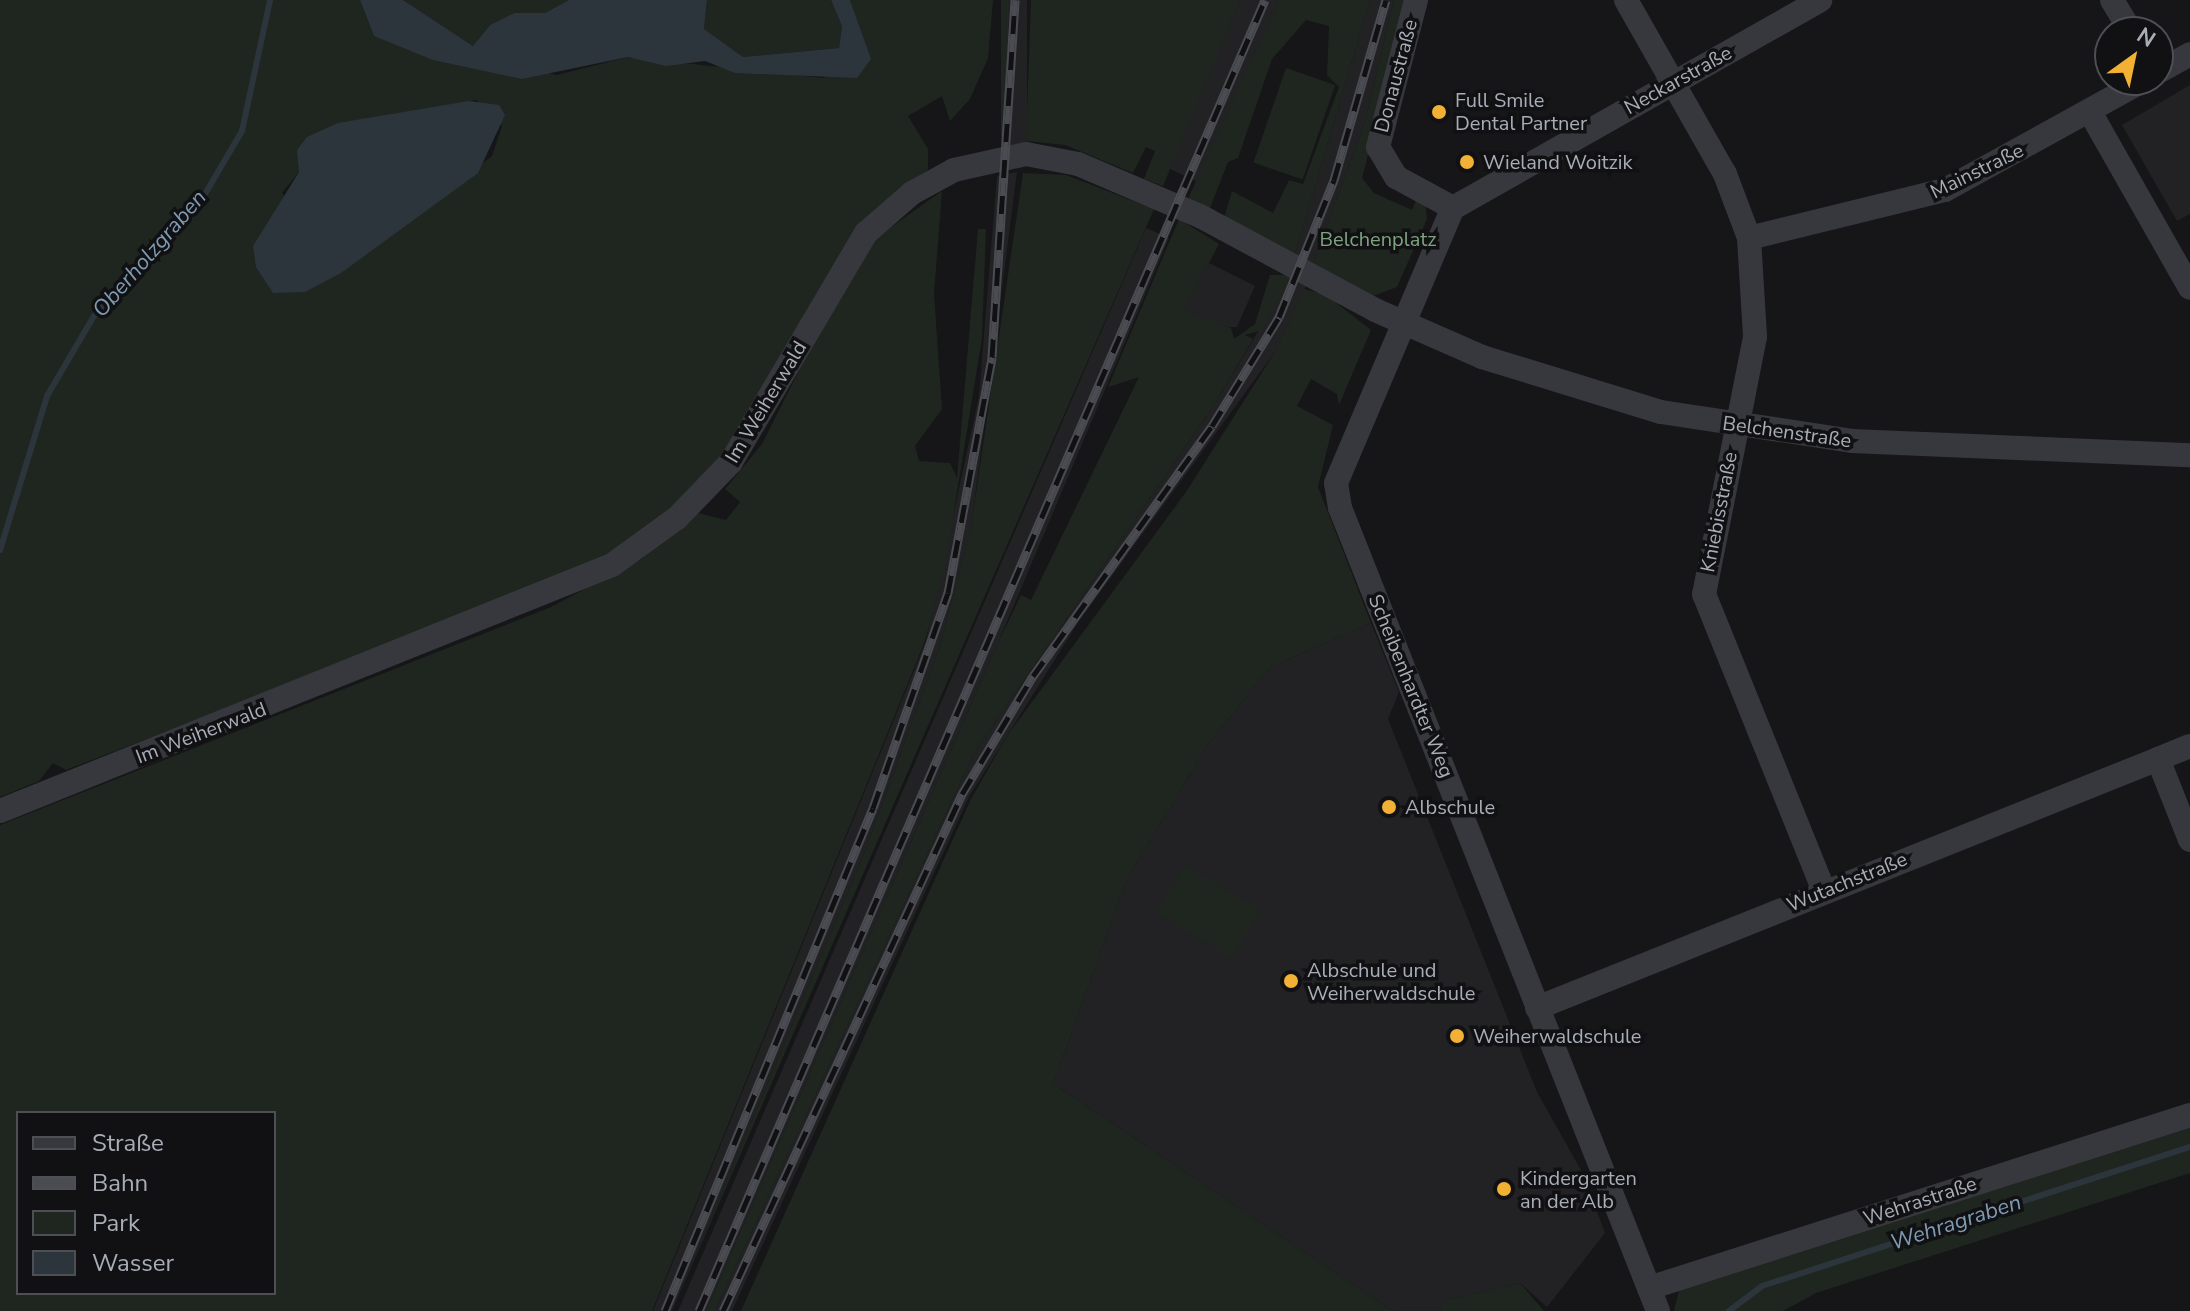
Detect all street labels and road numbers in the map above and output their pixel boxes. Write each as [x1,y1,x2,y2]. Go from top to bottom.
street label: Donaustraße [1369,17,1423,135]
street label: Neckarstraße [1620,41,1736,119]
street label: Mainstraße [1926,138,2028,204]
street label: Im Weiherwald [720,337,812,467]
street label: Belchenstraße [1721,411,1853,453]
street label: Kniebisstraße [1696,450,1742,574]
street label: Scheibenhardter Weg [1363,591,1459,781]
street label: Im Weiherwald [132,697,270,769]
street label: Wutachstraße [1783,847,1911,917]
street label: Wehrastraße [1860,1171,1980,1231]

